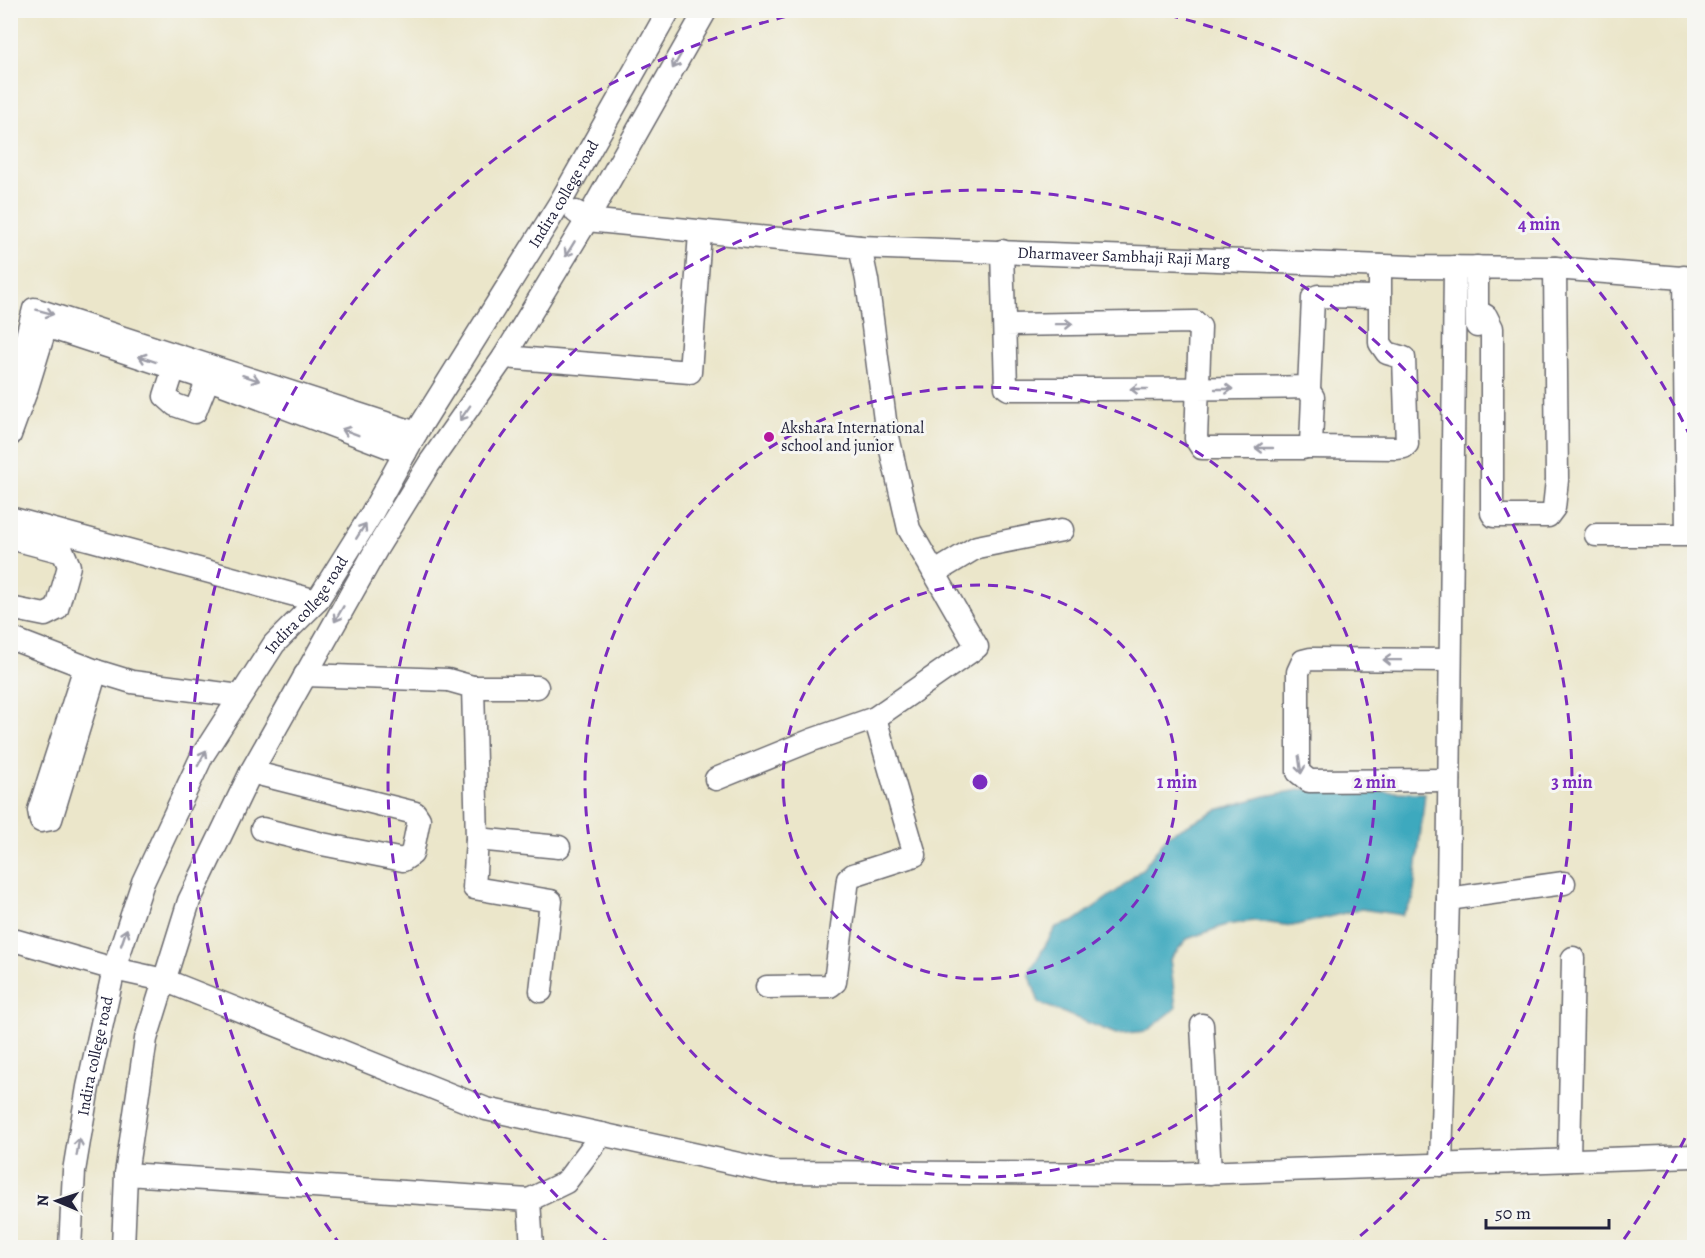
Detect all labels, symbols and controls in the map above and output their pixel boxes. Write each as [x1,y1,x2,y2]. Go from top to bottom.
one-way arrow [671,52,683,69]
street label: Indira college road [523,136,604,252]
text: 4 min [1518,212,1560,236]
one-way arrow [563,240,575,257]
street label: Dharmaveer Sambhaji Raji Marg [1017,242,1231,271]
one-way arrow [35,306,54,318]
one-way arrow [1053,318,1073,330]
one-way arrow [138,352,157,363]
one-way arrow [241,374,260,385]
one-way arrow [1129,383,1149,395]
one-way arrow [1213,383,1233,394]
one-way arrow [459,404,471,420]
place label: Akshara International school and junior [780,417,924,457]
one-way arrow [341,426,360,437]
marker: Akshara International school and junior [762,430,776,444]
one-way arrow [1254,442,1274,454]
one-way arrow [355,523,367,540]
street label: Indira college road [259,552,354,658]
one-way arrow [333,605,345,622]
one-way arrow [1382,654,1402,666]
one-way arrow [196,750,208,767]
one-way arrow [1294,755,1305,774]
text: 1 min [1157,770,1197,794]
text: 2 min [1354,770,1396,794]
text: 3 min [1551,770,1593,794]
centre of rings [970,772,990,792]
one-way arrow [120,928,131,947]
street label: Indira college road [72,994,119,1118]
one-way arrow [72,1138,83,1158]
north arrow [27,1171,87,1231]
scale bar [1486,1192,1609,1230]
text: N [32,1194,54,1207]
text: 50 m [1495,1201,1531,1225]

